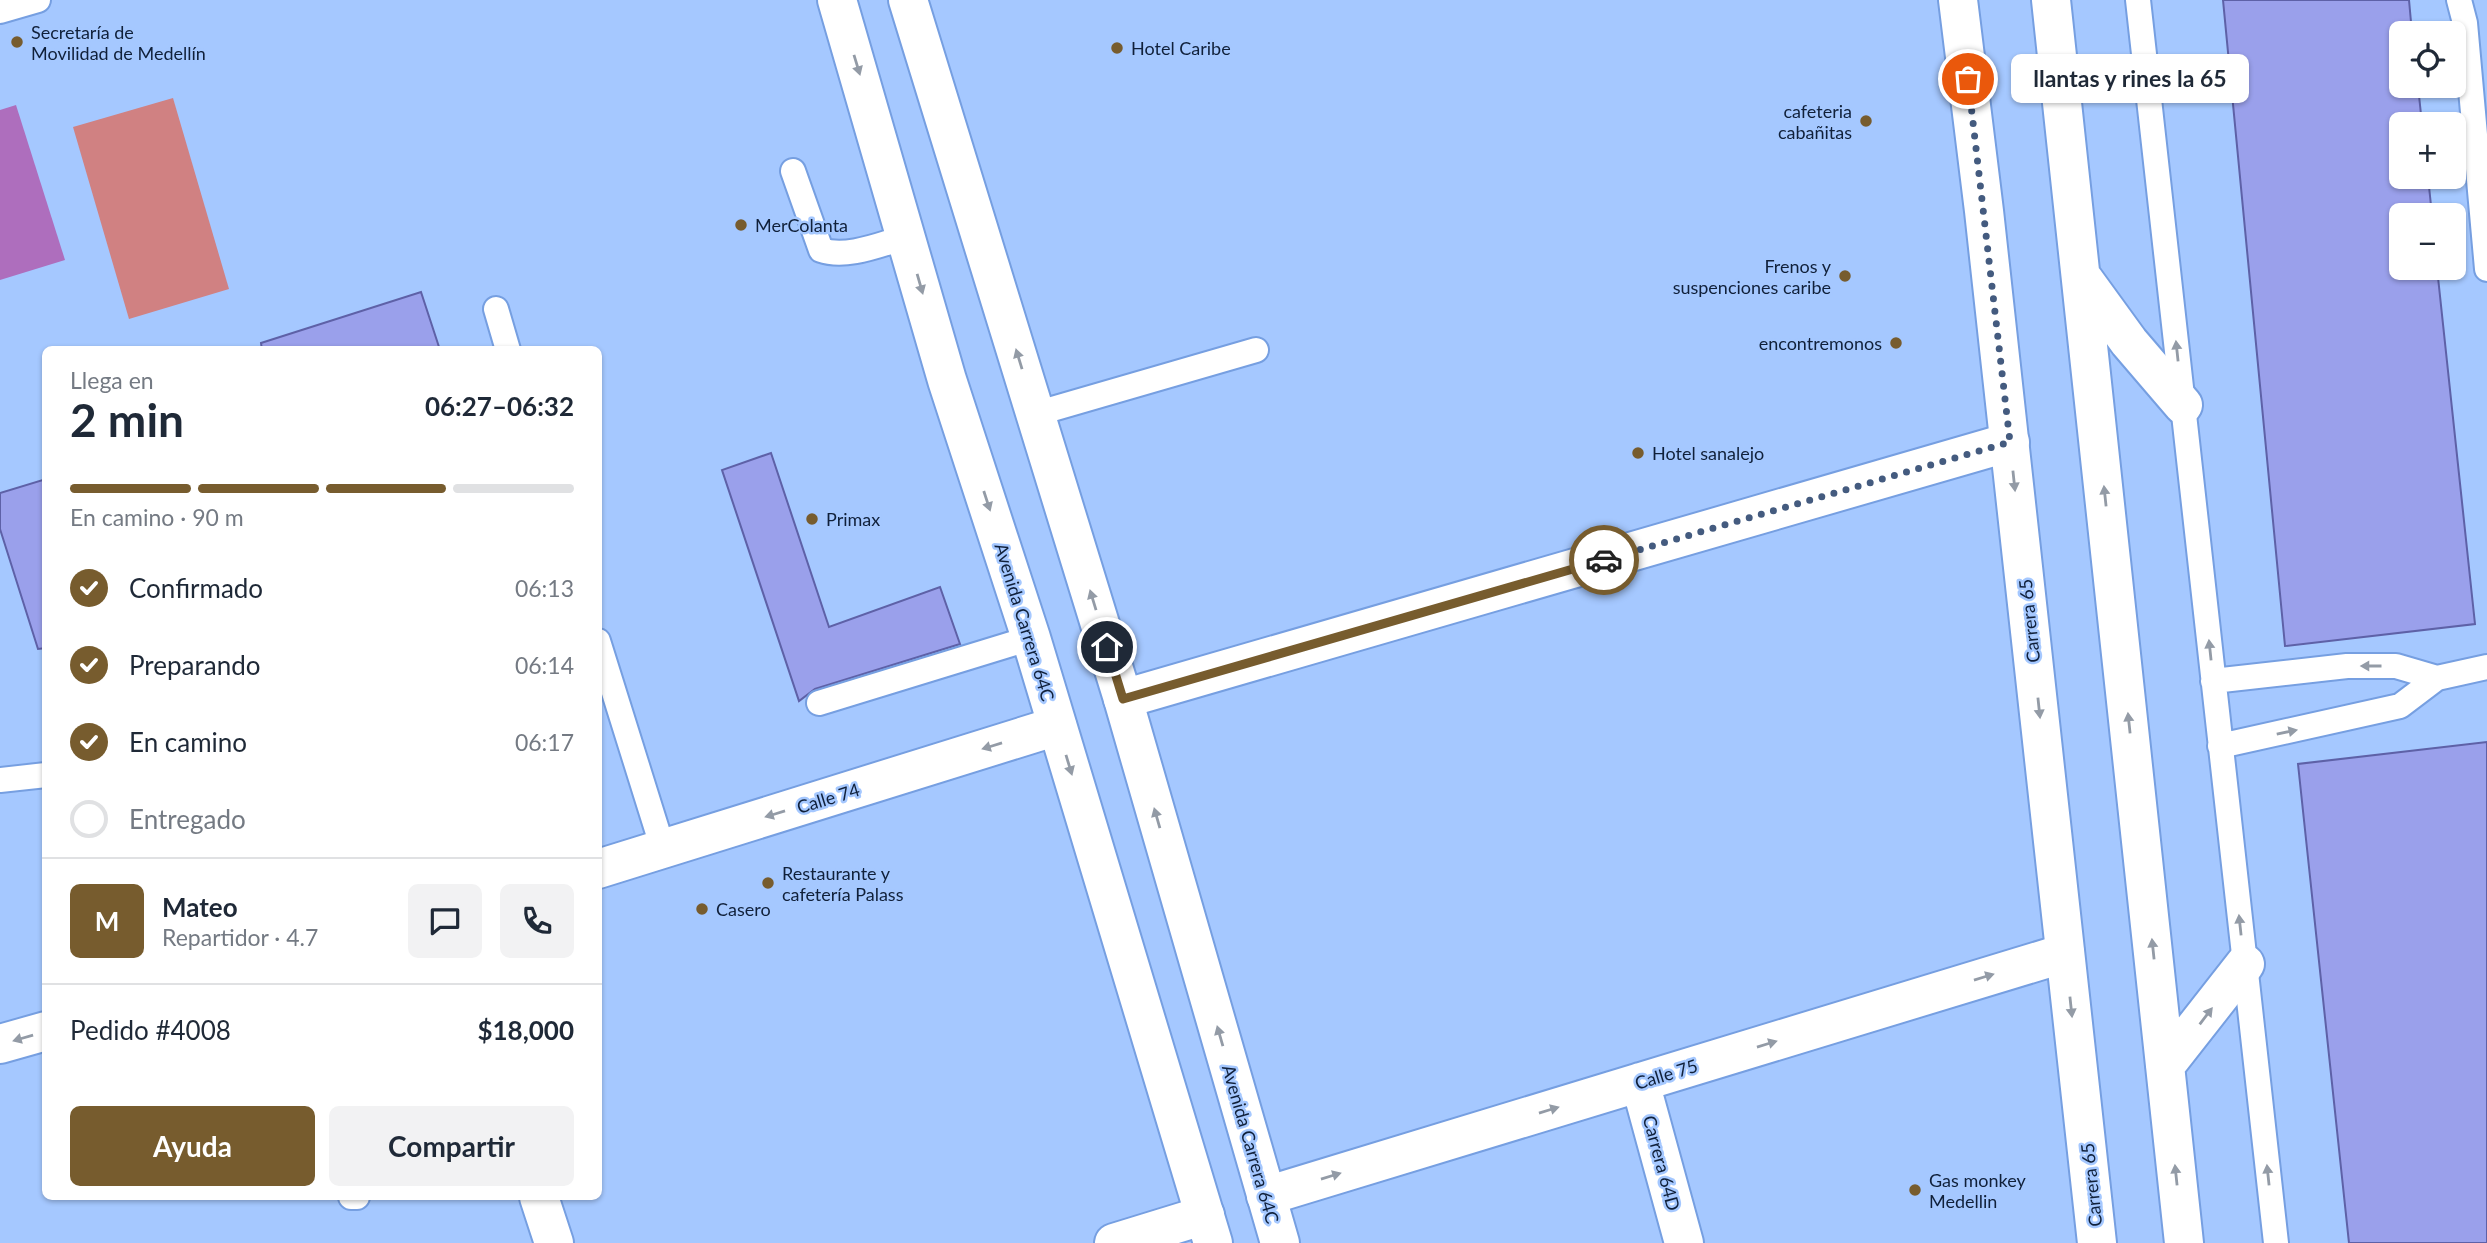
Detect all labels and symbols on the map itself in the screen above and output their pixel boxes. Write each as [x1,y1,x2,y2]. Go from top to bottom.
place label: Secretaría de Movilidad de Medellín [31,21,206,64]
marker: Secretaría de Movilidad de Medellín [9,34,25,50]
place label: Hotel Caribe [1131,37,1231,59]
marker: Hotel Caribe [1109,40,1125,56]
pin [1938,49,1998,109]
one-way arrow [852,55,863,76]
callout: llantas y rines la 65 [2010,55,2248,104]
place label: cafeteria cabañitas [1778,100,1852,143]
marker: cafeteria cabañitas [1858,113,1874,129]
place label: MerColanta [755,214,848,236]
marker: MerColanta [733,217,749,233]
place label: Frenos y suspenciones caribe [1673,255,1832,298]
marker: Frenos y suspenciones caribe [1837,268,1853,284]
one-way arrow [915,274,925,295]
place label: encontremonos [1759,332,1882,354]
marker: encontremonos [1888,335,1904,351]
one-way arrow [2171,340,2182,362]
one-way arrow [1013,348,1023,369]
place label: Hotel sanalejo [1652,442,1764,464]
marker: Hotel sanalejo [1630,445,1646,461]
one-way arrow [2009,471,2020,493]
one-way arrow [2100,485,2111,507]
one-way arrow [982,491,992,512]
place label: Primax [826,508,880,530]
marker: Primax [804,511,820,527]
courier [1569,525,1639,595]
street label: Avenida Carrera 64C [990,540,1060,704]
street label: Carrera 65 [2014,578,2044,664]
one-way arrow [1087,589,1097,610]
pin [1077,617,1137,677]
one-way arrow [2204,639,2215,661]
one-way arrow [2360,660,2382,672]
one-way arrow [2033,697,2044,719]
one-way arrow [2123,711,2134,733]
one-way arrow [2276,726,2298,737]
one-way arrow [981,742,1002,752]
one-way arrow [1064,755,1074,776]
street label: Calle 74 [794,778,862,818]
one-way arrow [1152,807,1162,828]
one-way arrow [764,810,785,820]
place label: Restaurante y cafetería Palass [782,862,904,905]
marker: Restaurante y cafetería Palass [760,875,776,891]
place label: Casero [716,898,771,920]
marker: Casero [694,901,710,917]
one-way arrow [2235,914,2246,936]
one-way arrow [2147,938,2158,960]
one-way arrow [1974,972,1995,982]
one-way arrow [2066,996,2077,1018]
one-way arrow [2199,1007,2213,1025]
one-way arrow [1214,1025,1225,1047]
one-way arrow [12,1033,33,1043]
one-way arrow [1756,1038,1777,1048]
street label: Calle 75 [1632,1054,1700,1094]
street label: Avenida Carrera 64C [1218,1062,1284,1226]
one-way arrow [1539,1104,1560,1115]
street label: Carrera 64D [1639,1113,1685,1213]
street label: Carrera 65 [2076,1142,2106,1228]
one-way arrow [2171,1164,2182,1186]
one-way arrow [2263,1164,2274,1186]
place label: Gas monkey Medellin [1929,1169,2026,1212]
one-way arrow [1321,1171,1342,1181]
marker: Gas monkey Medellin [1907,1182,1923,1198]

